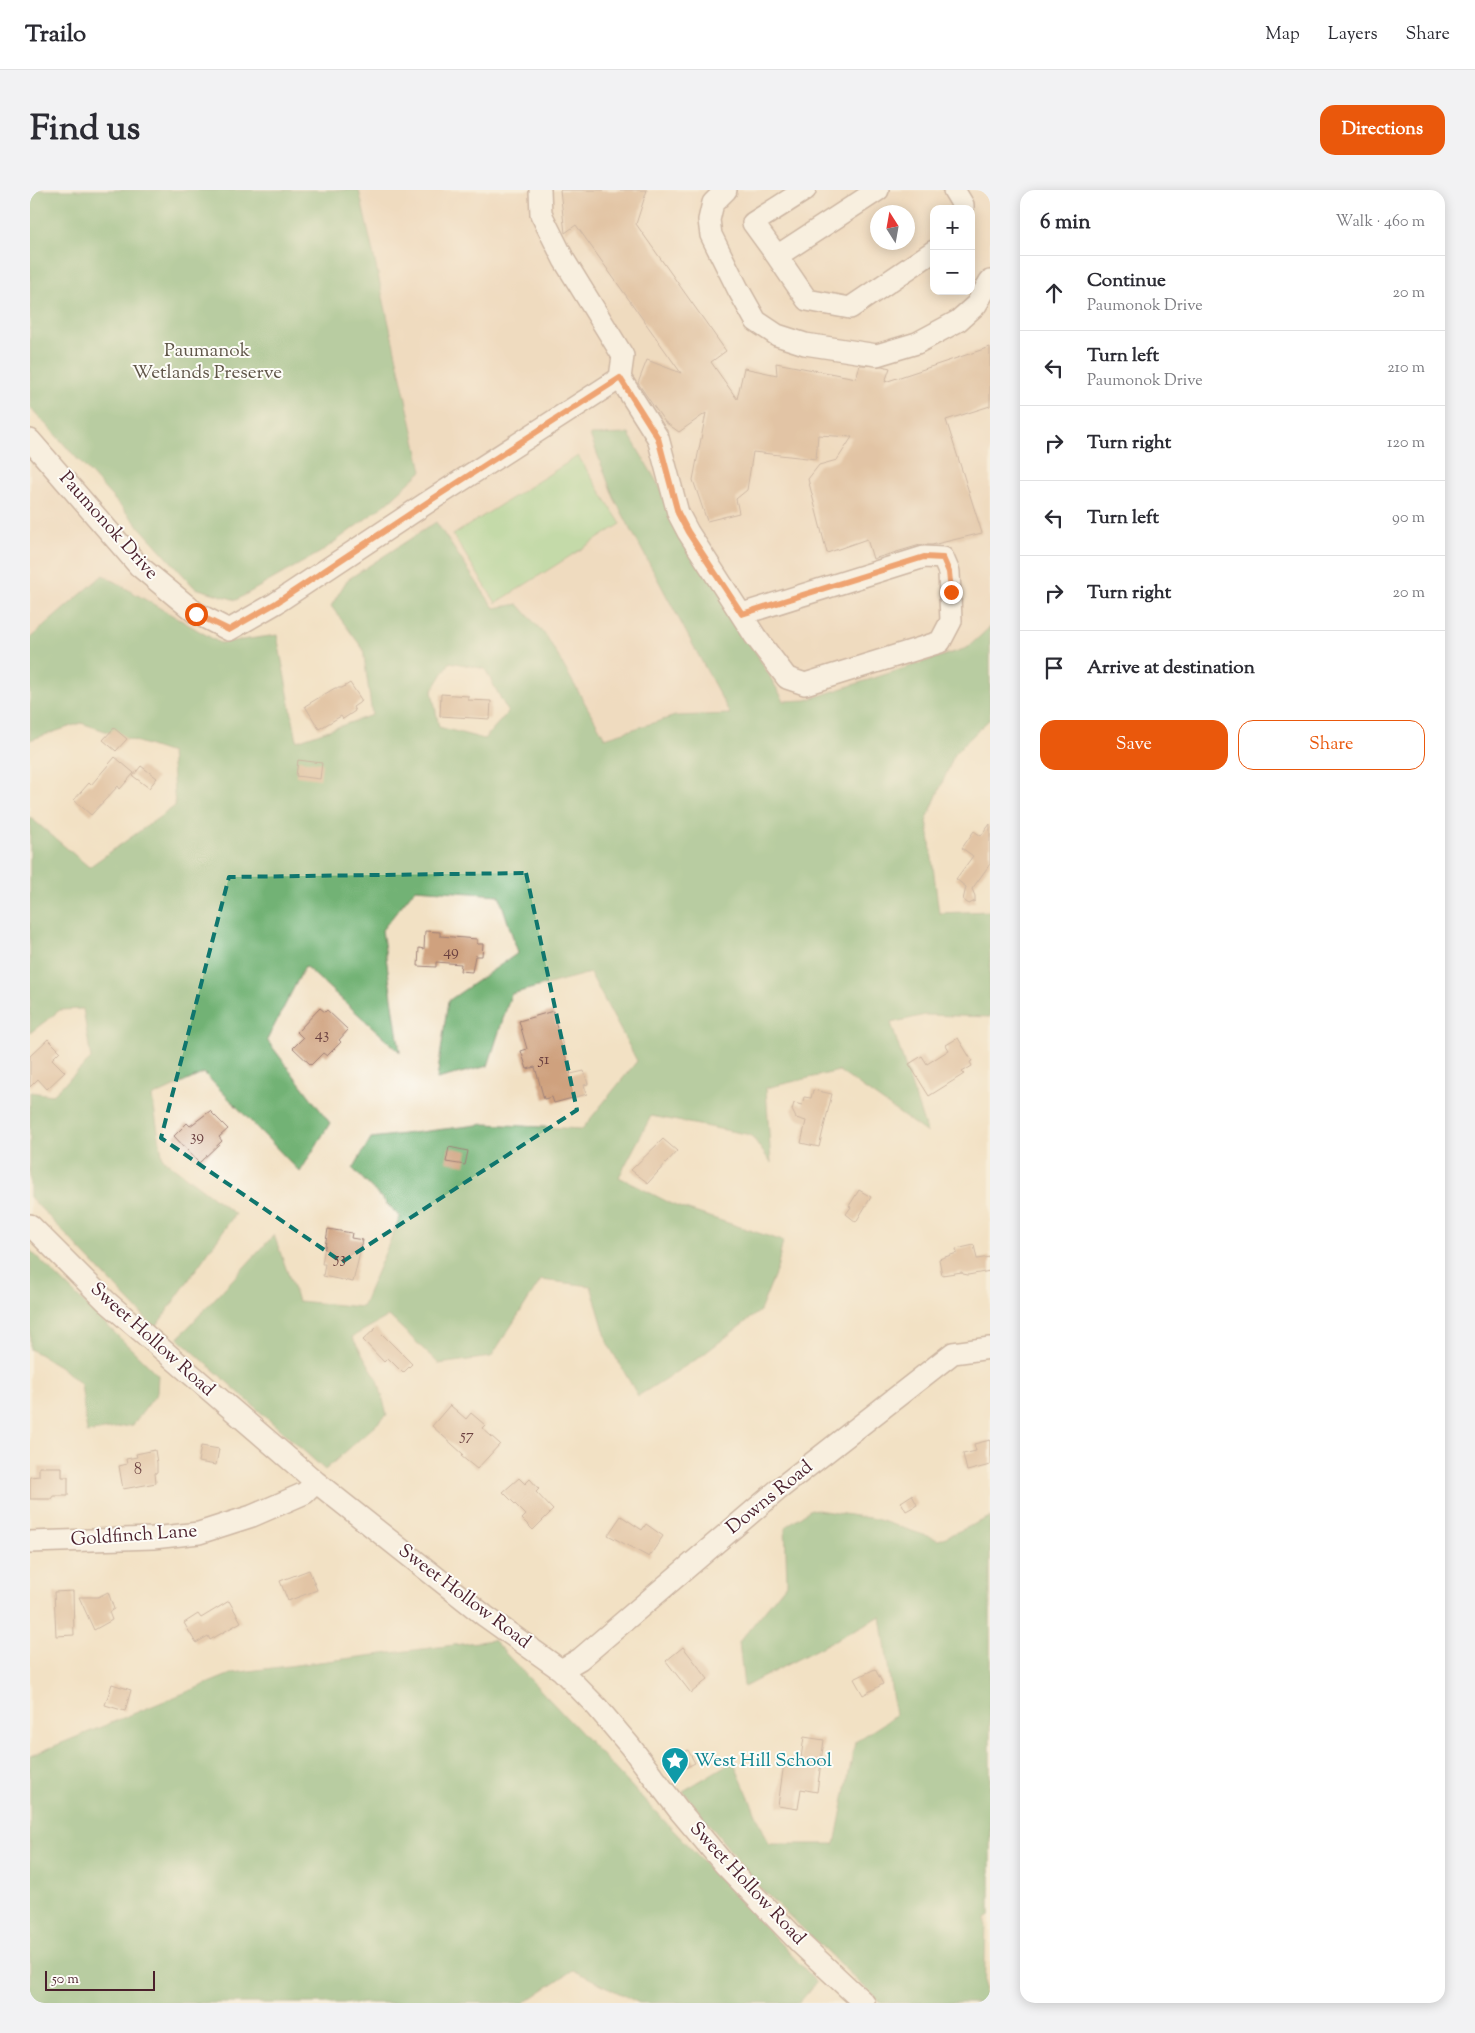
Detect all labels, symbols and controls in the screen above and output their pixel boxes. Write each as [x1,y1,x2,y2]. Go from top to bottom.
text: Trailo [25,18,86,52]
text: Map [1265,22,1300,48]
text: Layers [1328,22,1378,48]
text: Share [1406,22,1450,48]
text: Find us [30,105,140,156]
button: Directions [1320,105,1445,155]
north arrow [870,205,915,250]
map controls [930,205,975,295]
button: + [930,205,975,250]
text: 6 min [1040,208,1091,238]
text: Walk · 460 m [1336,211,1425,234]
button: − [930,250,975,295]
text: Continue [1087,268,1166,295]
icon: ahead [1040,279,1068,307]
text: 20 m [1392,282,1425,305]
text: Paumonok Drive [1087,295,1203,318]
park label: Paumanok Wetlands Preserve [132,338,282,387]
text: Turn left [1087,343,1159,370]
icon: left [1040,354,1068,382]
text: 210 m [1387,357,1425,380]
text: Paumonok Drive [1087,370,1203,393]
icon: right [1040,429,1068,457]
text: Turn right [1087,430,1171,457]
text: 120 m [1387,432,1425,455]
street label: Paumonok Drive [52,466,164,586]
icon: left [1040,504,1068,532]
text: Turn left [1087,505,1159,532]
text: 90 m [1392,507,1425,530]
icon: right [1040,579,1068,607]
text: Turn right [1087,580,1171,607]
route end [940,581,963,604]
text: 20 m [1392,582,1425,605]
route start [185,603,208,626]
icon: arrive [1040,654,1068,682]
text: Arrive at destination [1087,655,1255,682]
button: Save [1040,720,1228,770]
button: Share [1238,720,1425,770]
house number: 49 [443,941,459,964]
house number: 43 [315,1024,329,1047]
house number: 51 [538,1049,550,1072]
house number: 39 [190,1126,204,1149]
house number: 53 [333,1248,346,1271]
street label: Sweet Hollow Road [84,1277,221,1404]
house number: 57 [459,1425,474,1448]
street label: Downs Road [721,1454,819,1541]
house number: 8 [134,1459,142,1482]
street label: Goldfinch Lane [70,1518,198,1554]
street label: Sweet Hollow Road [392,1538,536,1656]
place icon: West Hill School [660,1746,690,1785]
place label: West Hill School [694,1748,832,1775]
street label: Sweet Hollow Road [683,1816,812,1952]
scale bar [45,1968,155,1991]
text: 50 m [52,1970,79,1990]

